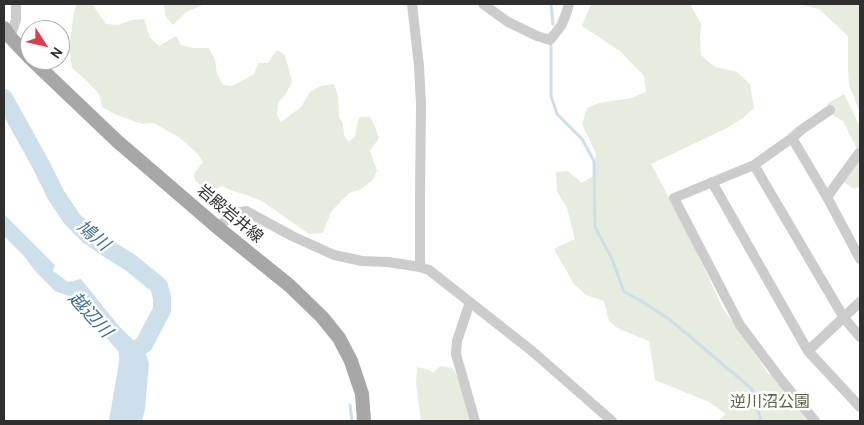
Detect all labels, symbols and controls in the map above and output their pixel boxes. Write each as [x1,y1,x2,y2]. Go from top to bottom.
north arrow [20,20,70,70]
text: N [46,44,67,62]
street label: 岩殿岩井線 [193,181,267,247]
water label: 鳩川 [72,216,114,256]
water label: 越辺川 [64,288,116,342]
park label: 逆川沼公園 [730,392,810,412]

